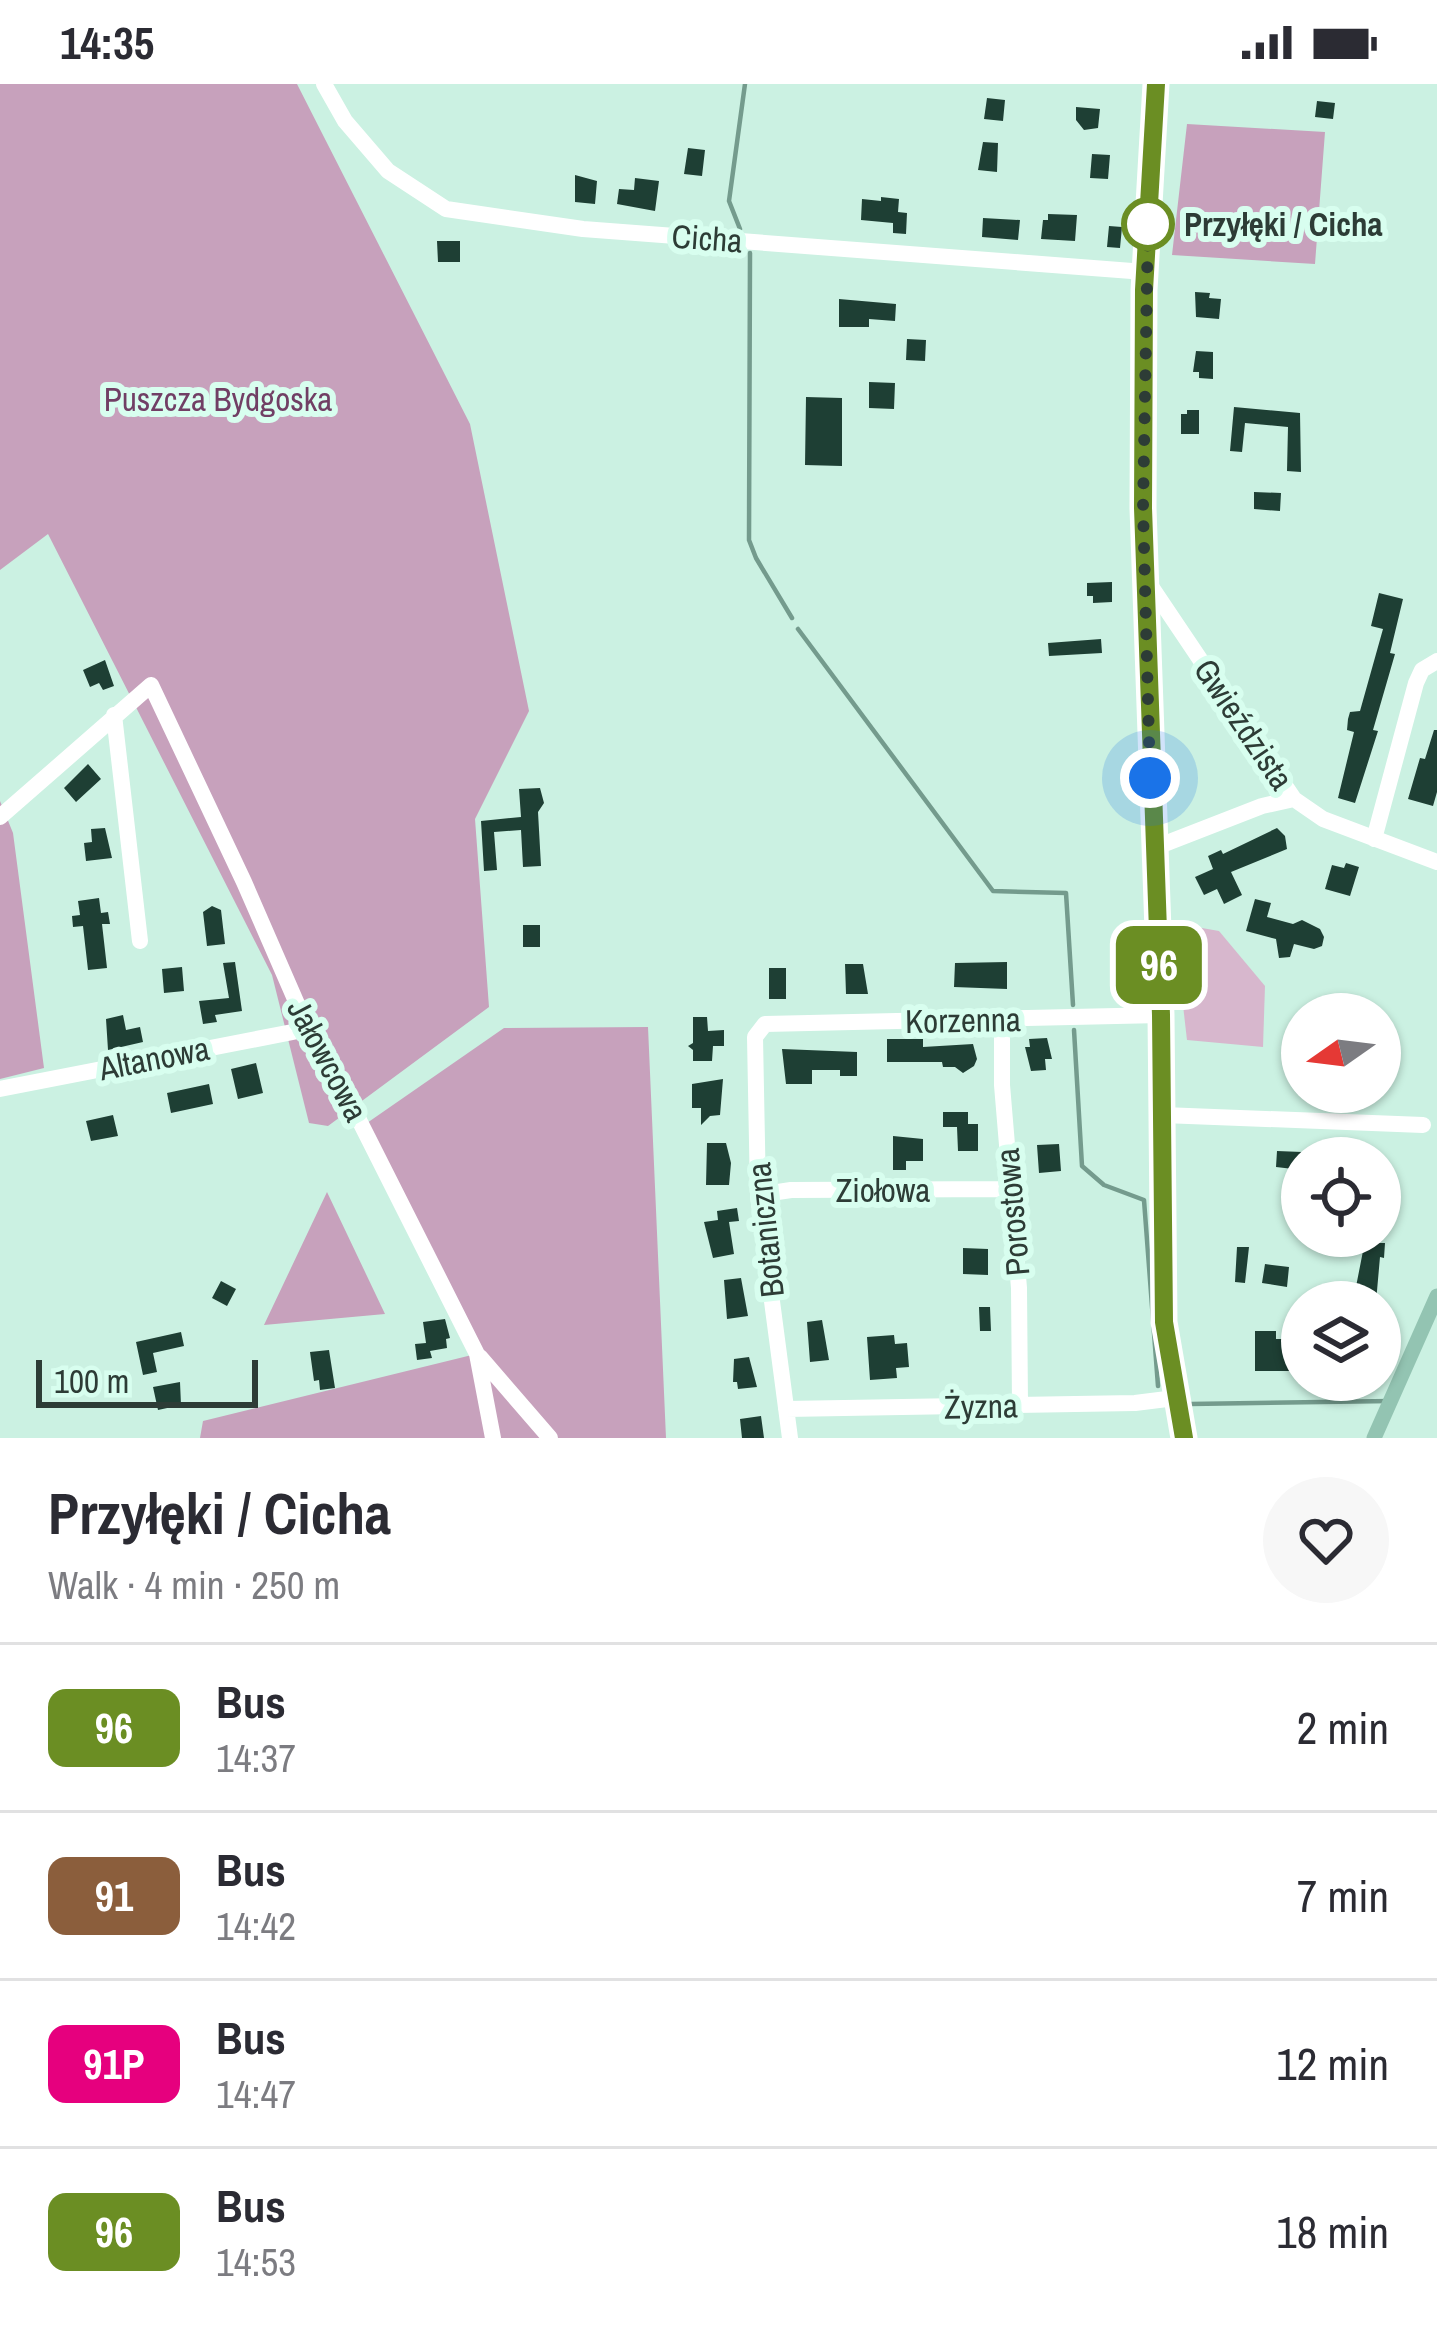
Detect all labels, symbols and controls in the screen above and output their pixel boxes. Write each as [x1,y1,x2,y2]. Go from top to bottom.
text: 14:35 [60,12,154,73]
marker: Przyłęki / Cicha [1123,199,1173,249]
place label: Przyłęki / Cicha [1184,202,1383,246]
street label: Cicha [670,214,744,262]
park label: Puszcza Bydgoska [104,377,332,421]
street label: Gwieździsta [1184,650,1304,798]
your location [1120,748,1180,808]
line badge: 96 [1105,926,1213,1004]
text: 96 [1140,937,1178,993]
street label: Jałowcowa [278,991,378,1129]
north arrow [1281,993,1401,1113]
map controls [1281,993,1401,1401]
street label: Korzenna [905,997,1021,1043]
street label: Altanowa [94,1026,213,1090]
button: locate [1281,1137,1401,1257]
street label: Porostowa [985,1146,1039,1278]
street label: Botaniczna [736,1160,794,1300]
street label: Ziołowa [836,1168,930,1212]
button: layers [1281,1281,1401,1401]
scale bar [36,1354,258,1407]
text: 100 m [54,1359,129,1403]
street label: Żyzna [944,1383,1018,1429]
text: Przyłęki / Cicha [48,1475,391,1552]
button: heart [1263,1477,1389,1603]
text: Walk · 4 min · 250 m [48,1559,340,1611]
text: Bus [216,1671,286,1732]
text: 2 min [1297,1697,1389,1758]
text: 96 [95,1700,133,1756]
text: 14:37 [216,1732,296,1784]
text: Bus [216,1839,286,1900]
text: 7 min [1297,1865,1389,1926]
text: 91 [95,1868,133,1924]
text: 14:42 [216,1900,296,1952]
text: Bus [216,2007,286,2068]
text: 12 min [1276,2033,1389,2094]
text: 91P [83,2036,145,2092]
text: 14:47 [216,2068,296,2120]
text: Bus [216,2175,286,2236]
text: 18 min [1276,2201,1389,2262]
text: 96 [95,2204,133,2260]
text: 14:53 [216,2236,296,2288]

